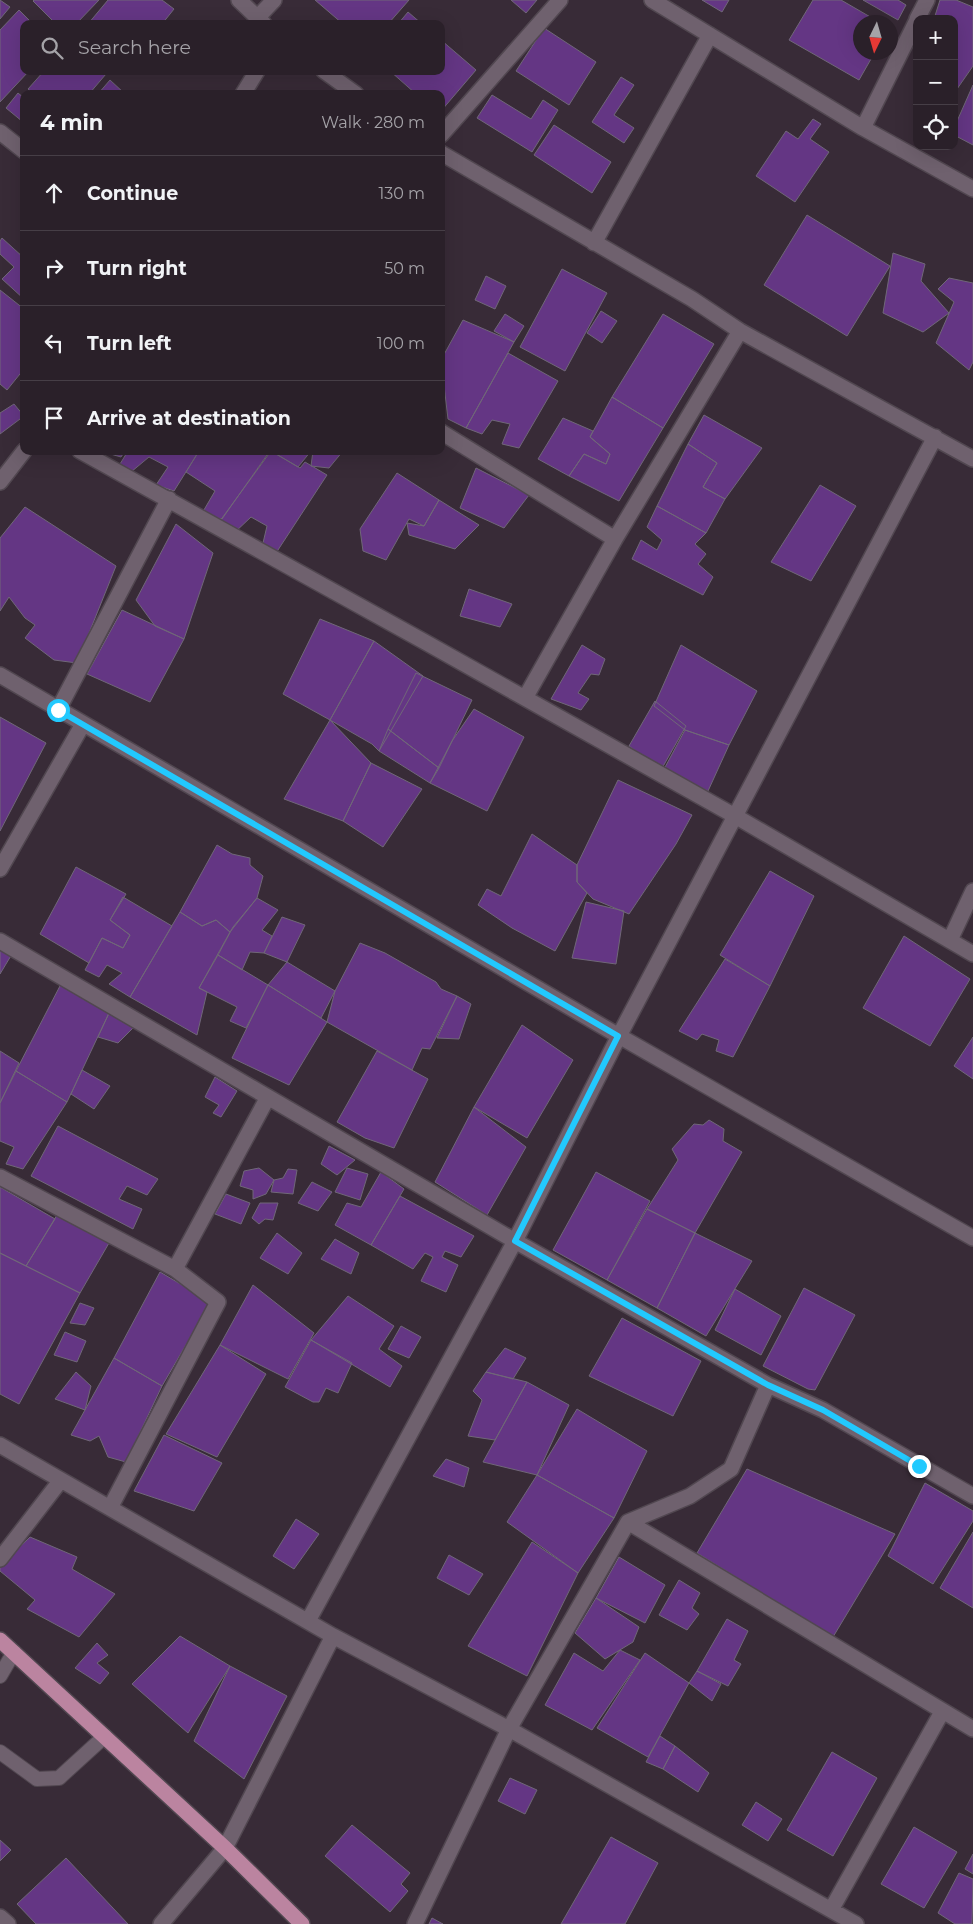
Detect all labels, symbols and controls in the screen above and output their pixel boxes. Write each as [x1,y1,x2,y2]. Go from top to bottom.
north arrow [853,15,898,60]
map controls [913,15,958,150]
button: + [913,15,958,60]
search box [20,20,445,75]
icon: search [38,34,66,62]
text: Search here [78,36,191,59]
button: − [913,60,958,105]
button: locate [913,105,958,150]
text: 4 min [40,110,103,135]
text: Walk · 280 m [321,113,425,132]
icon: ahead [40,179,68,207]
text: Continue [87,182,178,205]
text: 130 m [378,184,425,203]
icon: right [40,254,68,282]
text: Turn right [87,257,187,280]
text: 50 m [384,259,425,278]
icon: left [40,329,68,357]
text: Turn left [87,332,172,355]
text: 100 m [377,334,425,353]
icon: arrive [40,404,68,432]
text: Arrive at destination [87,407,291,430]
route start [47,699,70,722]
route end [908,1455,931,1478]

